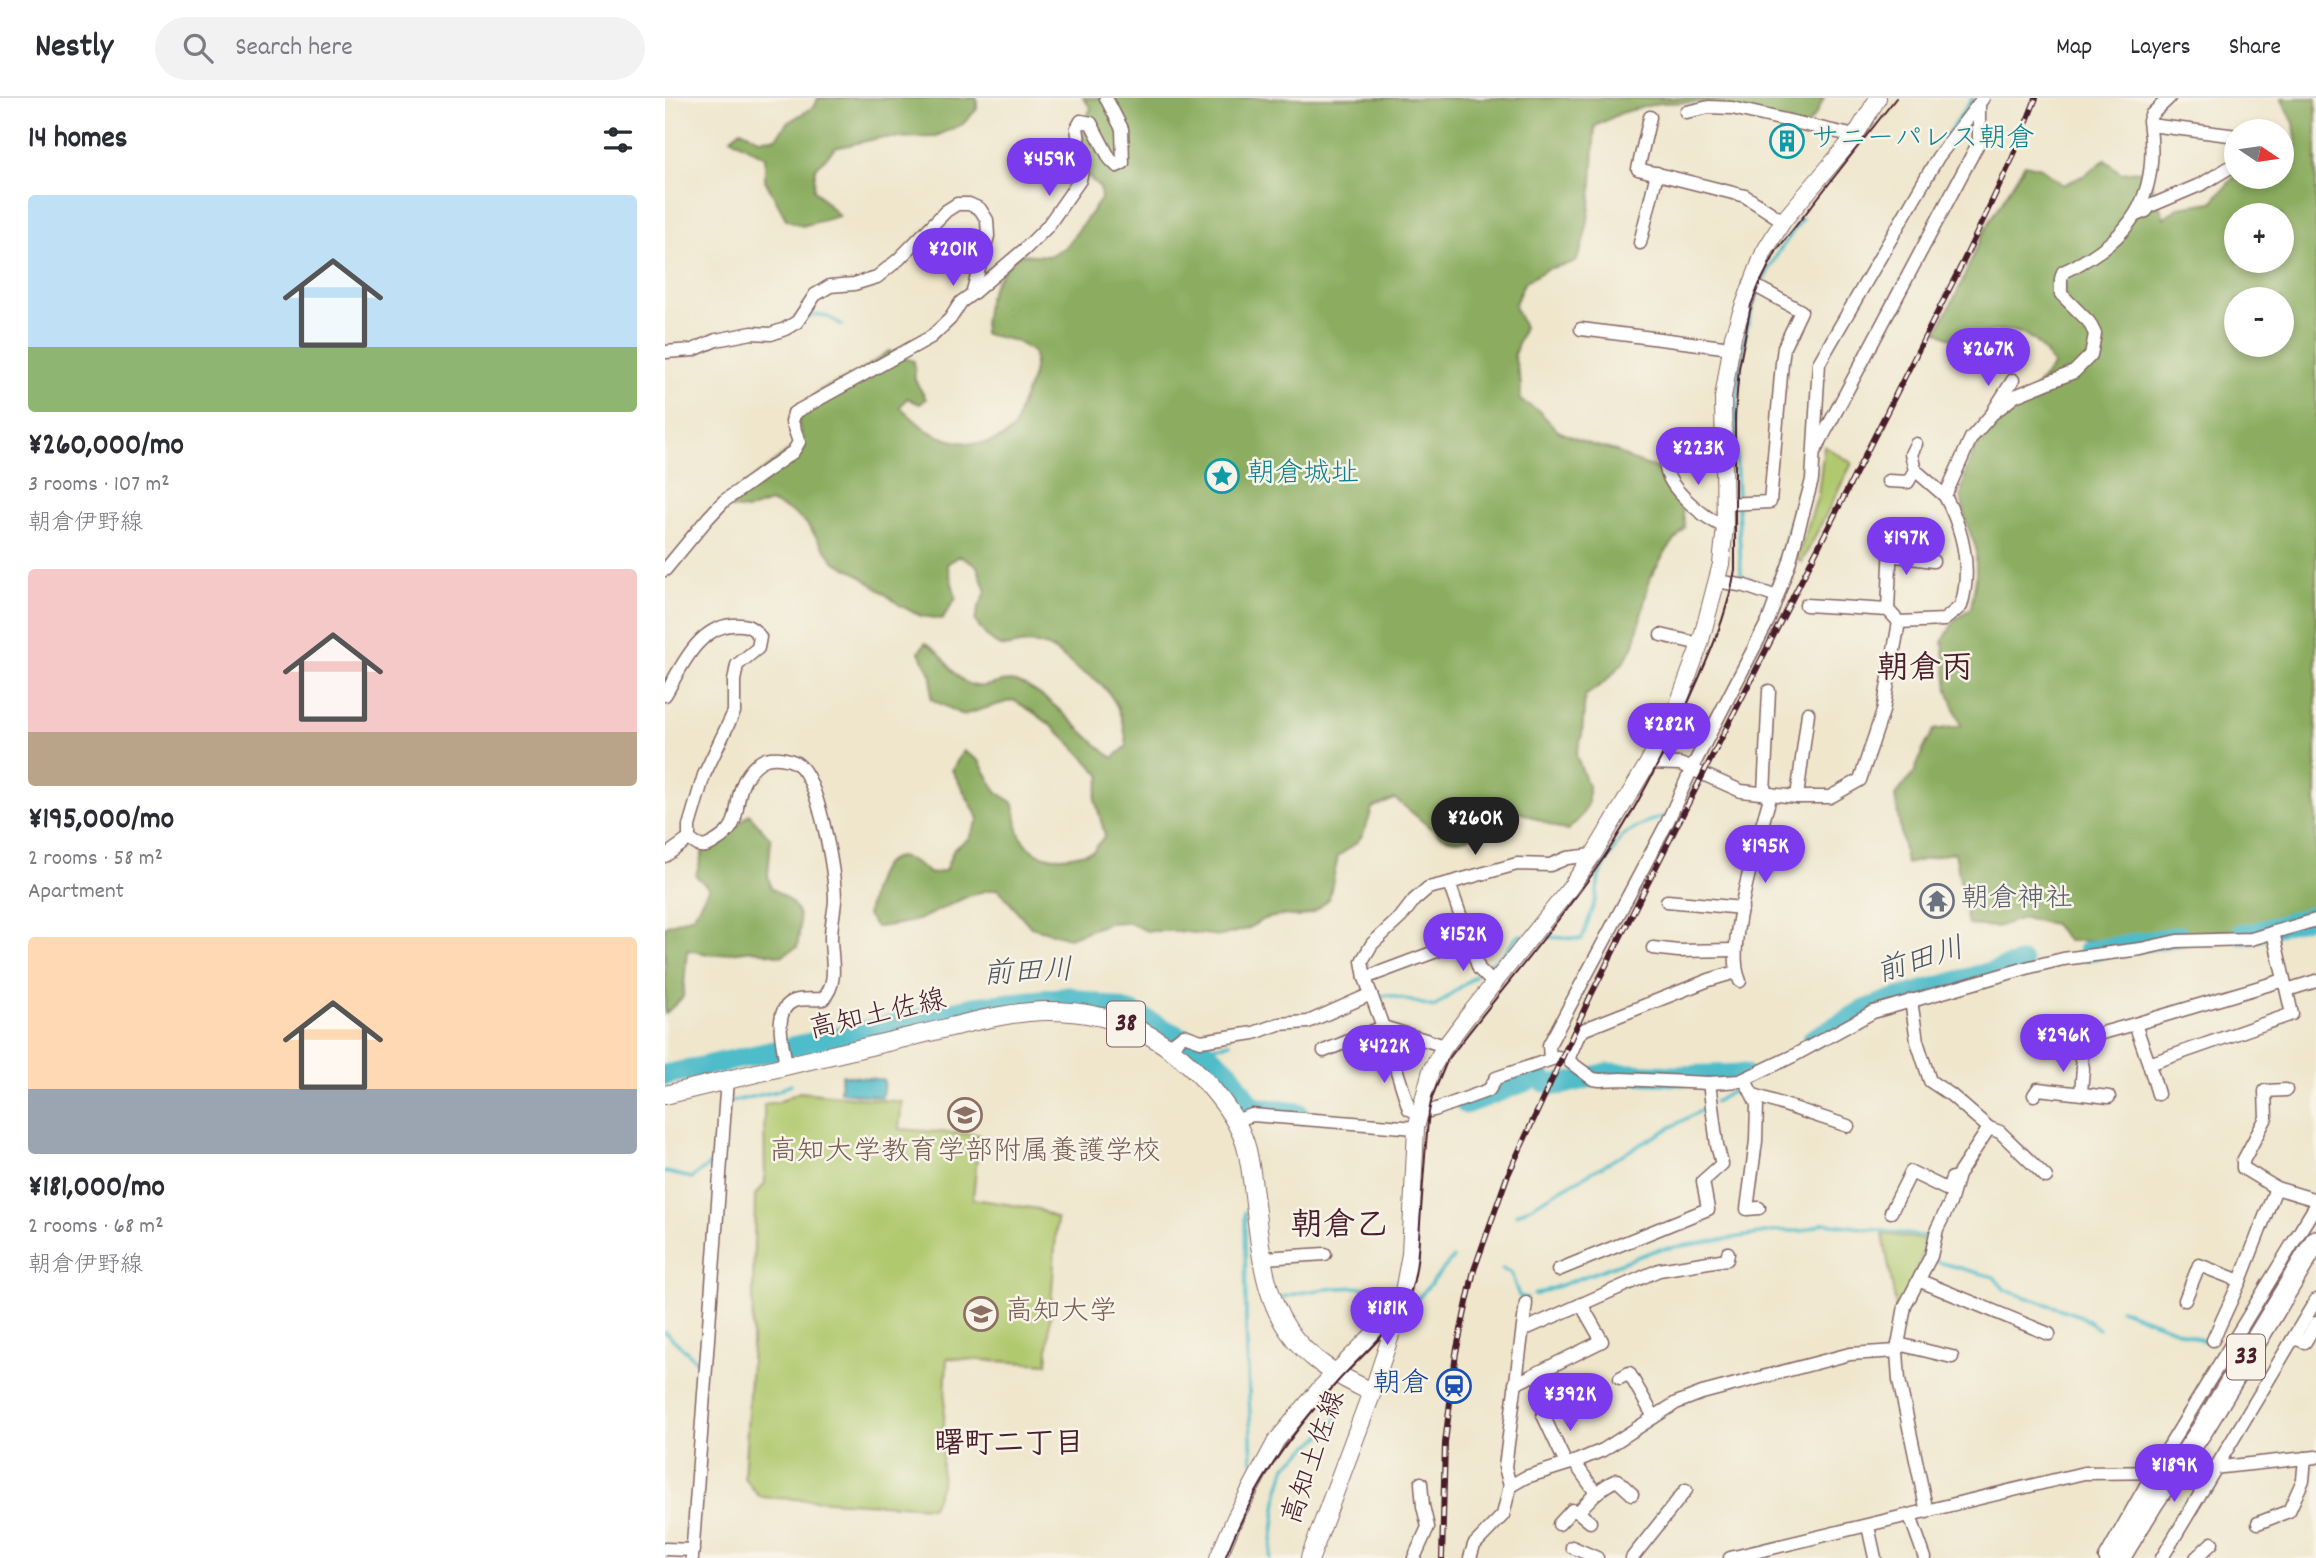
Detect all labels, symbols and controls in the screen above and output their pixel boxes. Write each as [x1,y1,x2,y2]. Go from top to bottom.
search box [155,17,645,80]
text: Nestly [35,25,113,72]
icon: search [179,29,217,67]
text: Search here [235,30,353,67]
text: Map [2056,31,2092,65]
text: Layers [2130,31,2191,65]
text: Share [2229,31,2281,65]
text: 14 homes [28,119,127,162]
north arrow [2224,119,2294,189]
map controls [2224,119,2294,357]
icon: filters [599,121,637,159]
place label: サニーパレス朝倉 [1811,121,2034,161]
building icon: サニーパレス朝倉 [1768,122,1806,160]
pin: ¥459K [1000,139,1098,198]
text: ¥459K [1023,144,1075,177]
button: + [2224,203,2294,273]
pin: ¥201K [904,228,1002,288]
text: ¥201K [928,234,978,267]
icon: home [270,240,396,366]
button: − [2224,287,2294,357]
pin: ¥267K [1939,328,2037,388]
text: ¥267K [1962,334,2014,367]
text: ¥260,000/mo [28,426,184,469]
pin: ¥223K [1649,428,1747,487]
text: ¥223K [1672,433,1724,466]
place label: 朝倉城址 [1247,456,1359,496]
place icon: 朝倉城址 [1203,457,1241,495]
text: 3 rooms · 107 m² [28,469,170,502]
text: 朝倉伊野線 [28,508,143,541]
pin: ¥197K [1857,518,1955,577]
text: ¥197K [1883,523,1929,556]
icon: home [270,614,396,740]
district label: 朝倉丙 [1877,648,1973,694]
pin: ¥282K [1620,704,1718,763]
text: ¥282K [1643,709,1695,742]
pin: ¥260K [1426,798,1524,857]
text: ¥195,000/mo [28,800,174,843]
text: ¥260K [1447,803,1503,836]
pin: ¥195K [1716,826,1814,885]
text: ¥195K [1741,831,1789,864]
text: 2 rooms · 58 m² [28,843,163,876]
text: Apartment [28,876,124,909]
place label: 朝倉神社 [1961,881,2073,921]
temple icon: 朝倉神社 [1918,882,1956,920]
pin: ¥152K [1414,914,1512,973]
text: ¥152K [1439,919,1487,952]
water label: 前田川 [1872,929,1970,997]
water label: 前田川 [982,951,1074,999]
icon: home [270,982,396,1108]
street label: 高知土佐線 [805,982,951,1052]
road number: 38 [1107,1001,1145,1046]
pin: ¥296K [2014,1014,2112,1074]
text: ¥296K [2036,1020,2090,1053]
pin: ¥422K [1335,1026,1433,1085]
text: ¥422K [1358,1031,1410,1064]
school or university icon: 高知大学教育学部附属養護学校 [946,1096,984,1134]
place label: 高知大学教育学部附属養護学校 [769,1134,1161,1174]
text: ¥181,000/mo [28,1168,165,1211]
district label: 朝倉乙 [1291,1205,1387,1251]
text: 2 rooms · 68 m² [28,1211,164,1244]
text: 朝倉伊野線 [28,1250,143,1283]
pin: ¥181K [1338,1288,1436,1347]
text: ¥181K [1366,1293,1408,1326]
place label: 高知大学 [1005,1294,1117,1334]
school or university icon: 高知大学 [962,1295,1000,1333]
road number: 33 [2227,1334,2265,1380]
place label: 朝倉 [1373,1366,1429,1406]
station icon: 朝倉 [1435,1367,1473,1405]
pin: ¥392K [1521,1374,1619,1433]
text: ¥392K [1544,1379,1596,1412]
street label: 高知土佐線 [1274,1385,1358,1531]
district label: 曙町二丁目 [934,1425,1084,1468]
pin: ¥189K [2125,1444,2223,1504]
text: ¥189K [2151,1450,2197,1483]

